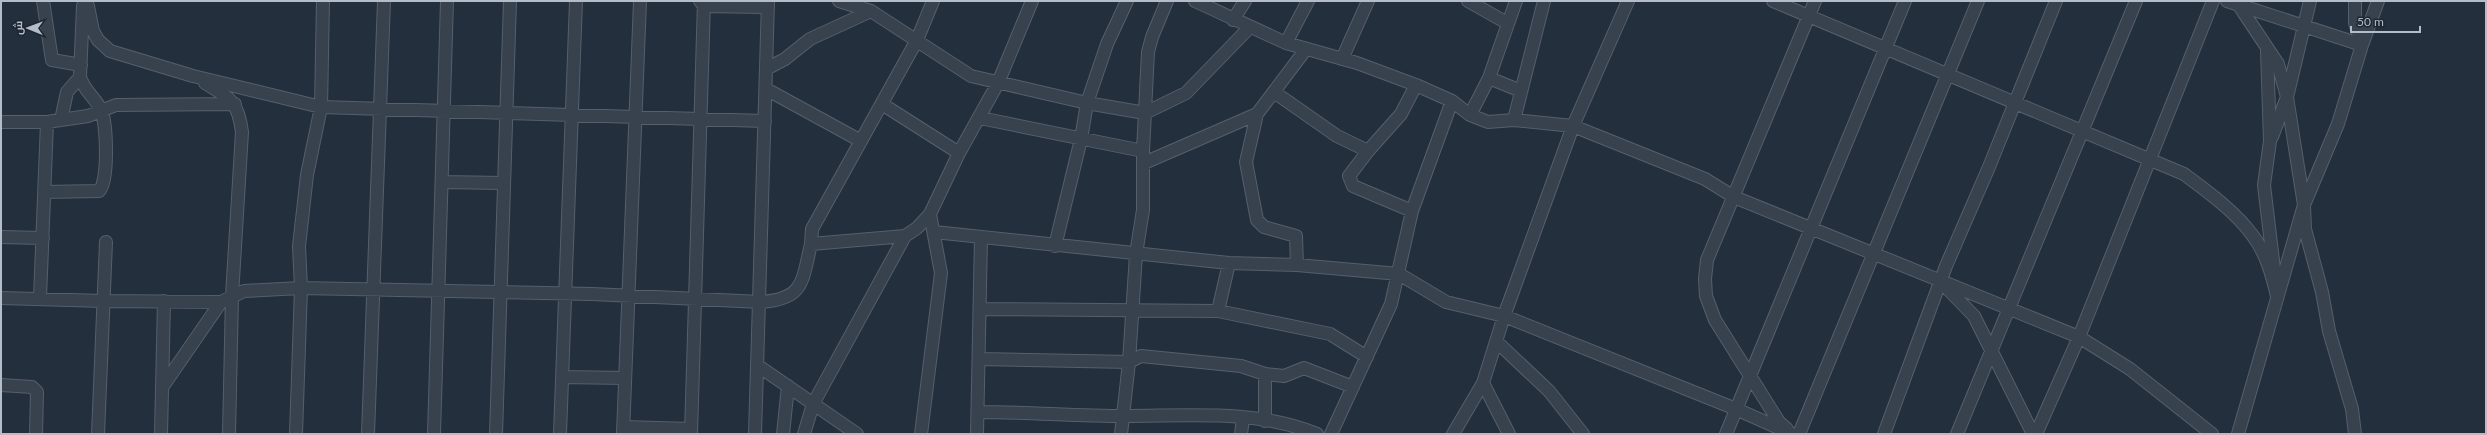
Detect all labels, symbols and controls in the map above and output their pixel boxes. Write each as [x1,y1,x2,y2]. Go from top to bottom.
north arrow [8,8,48,48]
scale bar [2351,8,2420,34]
text: 50 m [2357,14,2384,29]
text: ش [11,21,25,35]

